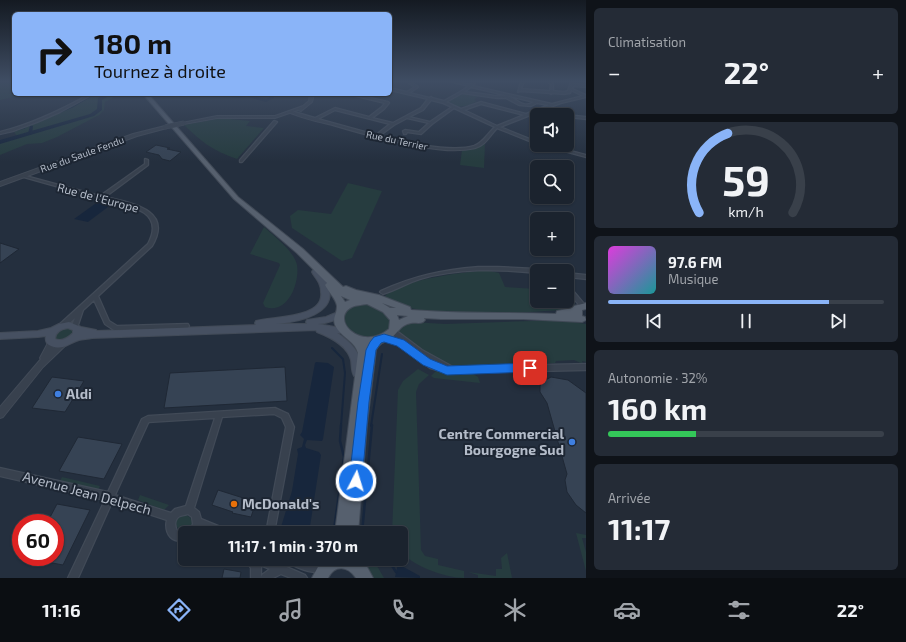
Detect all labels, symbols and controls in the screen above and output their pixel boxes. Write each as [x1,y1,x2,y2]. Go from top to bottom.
text: 180 m [94,26,172,60]
icon: right [28,28,80,80]
text: Climatisation [608,34,686,50]
text: 22° [724,54,769,90]
text: − [608,59,621,85]
text: + [872,59,884,85]
text: Tournez à droite [94,60,226,82]
map controls [530,108,574,308]
button: sound [530,108,574,152]
street label: Rue du Terrier [365,128,429,152]
street label: Rue du Saule Fendu [38,133,126,175]
text: 59 [722,154,770,204]
button: search [530,160,574,204]
street label: Rue de l'Europe [56,179,140,215]
text: km/h [728,203,764,220]
button: + [530,212,574,256]
text: 97.6 FM [668,253,722,271]
button: − [530,264,574,308]
text: Musique [668,271,718,287]
icon: previous [643,310,665,332]
icon: pause [735,310,757,332]
icon: next [827,310,849,332]
pin [513,351,547,385]
icon: arrive [519,357,541,379]
text: Autonomie · 32% [608,370,707,386]
place label: Aldi [66,385,92,402]
marker: Aldi [53,389,63,399]
text: 160 km [608,390,707,426]
place label: Centre Commercial Bourgogne Sud [438,425,564,458]
marker: Centre Commercial Bourgogne Sud [567,437,577,447]
position arrow [335,460,377,502]
street label: Avenue Jean Delpech [21,467,153,518]
text: Arrivée [608,490,651,506]
place label: McDonald's [242,495,320,512]
marker: McDonald's [229,499,239,509]
text: 11:17 [608,510,670,546]
speed limit sign: 60 [12,514,64,566]
text: 11:17 · 1 min · 370 m [228,537,358,555]
icon: directions [165,596,193,624]
icon: music [277,596,305,624]
icon: phone [389,596,417,624]
icon: climate [501,596,529,624]
icon: car [613,596,641,624]
icon: filters [725,596,753,624]
text: 11:16 [42,599,81,621]
text: 22° [837,599,864,621]

